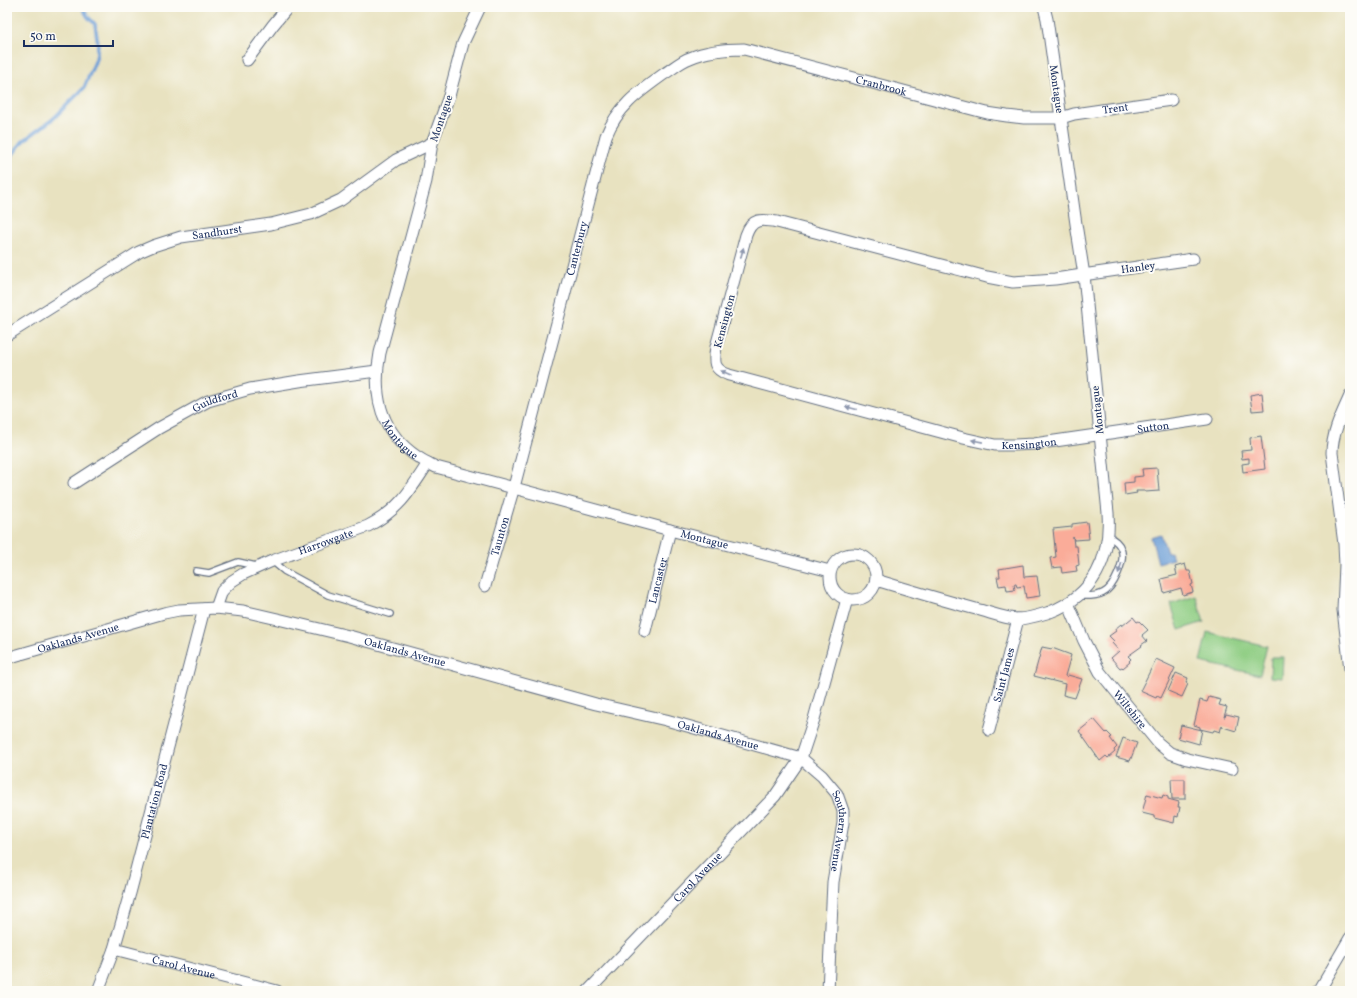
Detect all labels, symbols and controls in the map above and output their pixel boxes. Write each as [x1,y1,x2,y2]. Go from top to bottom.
scale bar [24,22,113,48]
text: 50 m [30,29,56,45]
street label: Montague [1045,64,1066,114]
street label: Cranbrook [854,73,908,101]
street label: Montague [427,93,457,144]
street label: Trent [1101,100,1130,119]
street label: Canterbury [564,220,592,277]
street label: Sandhurst [191,222,243,244]
one-way arrow [739,247,745,259]
street label: Hanley [1120,259,1156,278]
street label: Kensington [711,292,740,350]
one-way arrow [720,370,732,376]
street label: Montague [1088,385,1109,435]
street label: Guildford [190,387,240,417]
one-way arrow [845,405,857,411]
street label: Montague [377,417,420,464]
street label: Sutton [1136,419,1171,438]
street label: Kensington [1002,435,1058,454]
one-way arrow [971,438,983,444]
street label: Taunton [488,515,514,558]
street label: Harrowgate [297,526,356,560]
street label: Montague [679,527,730,554]
street label: Lancaster [646,556,672,605]
one-way arrow [1116,562,1122,574]
street label: Oaklands Avenue [36,620,121,658]
street label: Oaklands Avenue [362,635,447,671]
street label: Saint James [990,646,1019,704]
street label: Wiltshire [1109,688,1149,732]
street label: Oaklands Avenue [675,718,760,755]
street label: Plantation Road [138,762,172,841]
street label: Southern Avenue [826,787,849,873]
street label: Carol Avenue [671,850,726,906]
street label: Carol Avenue [150,953,216,984]

